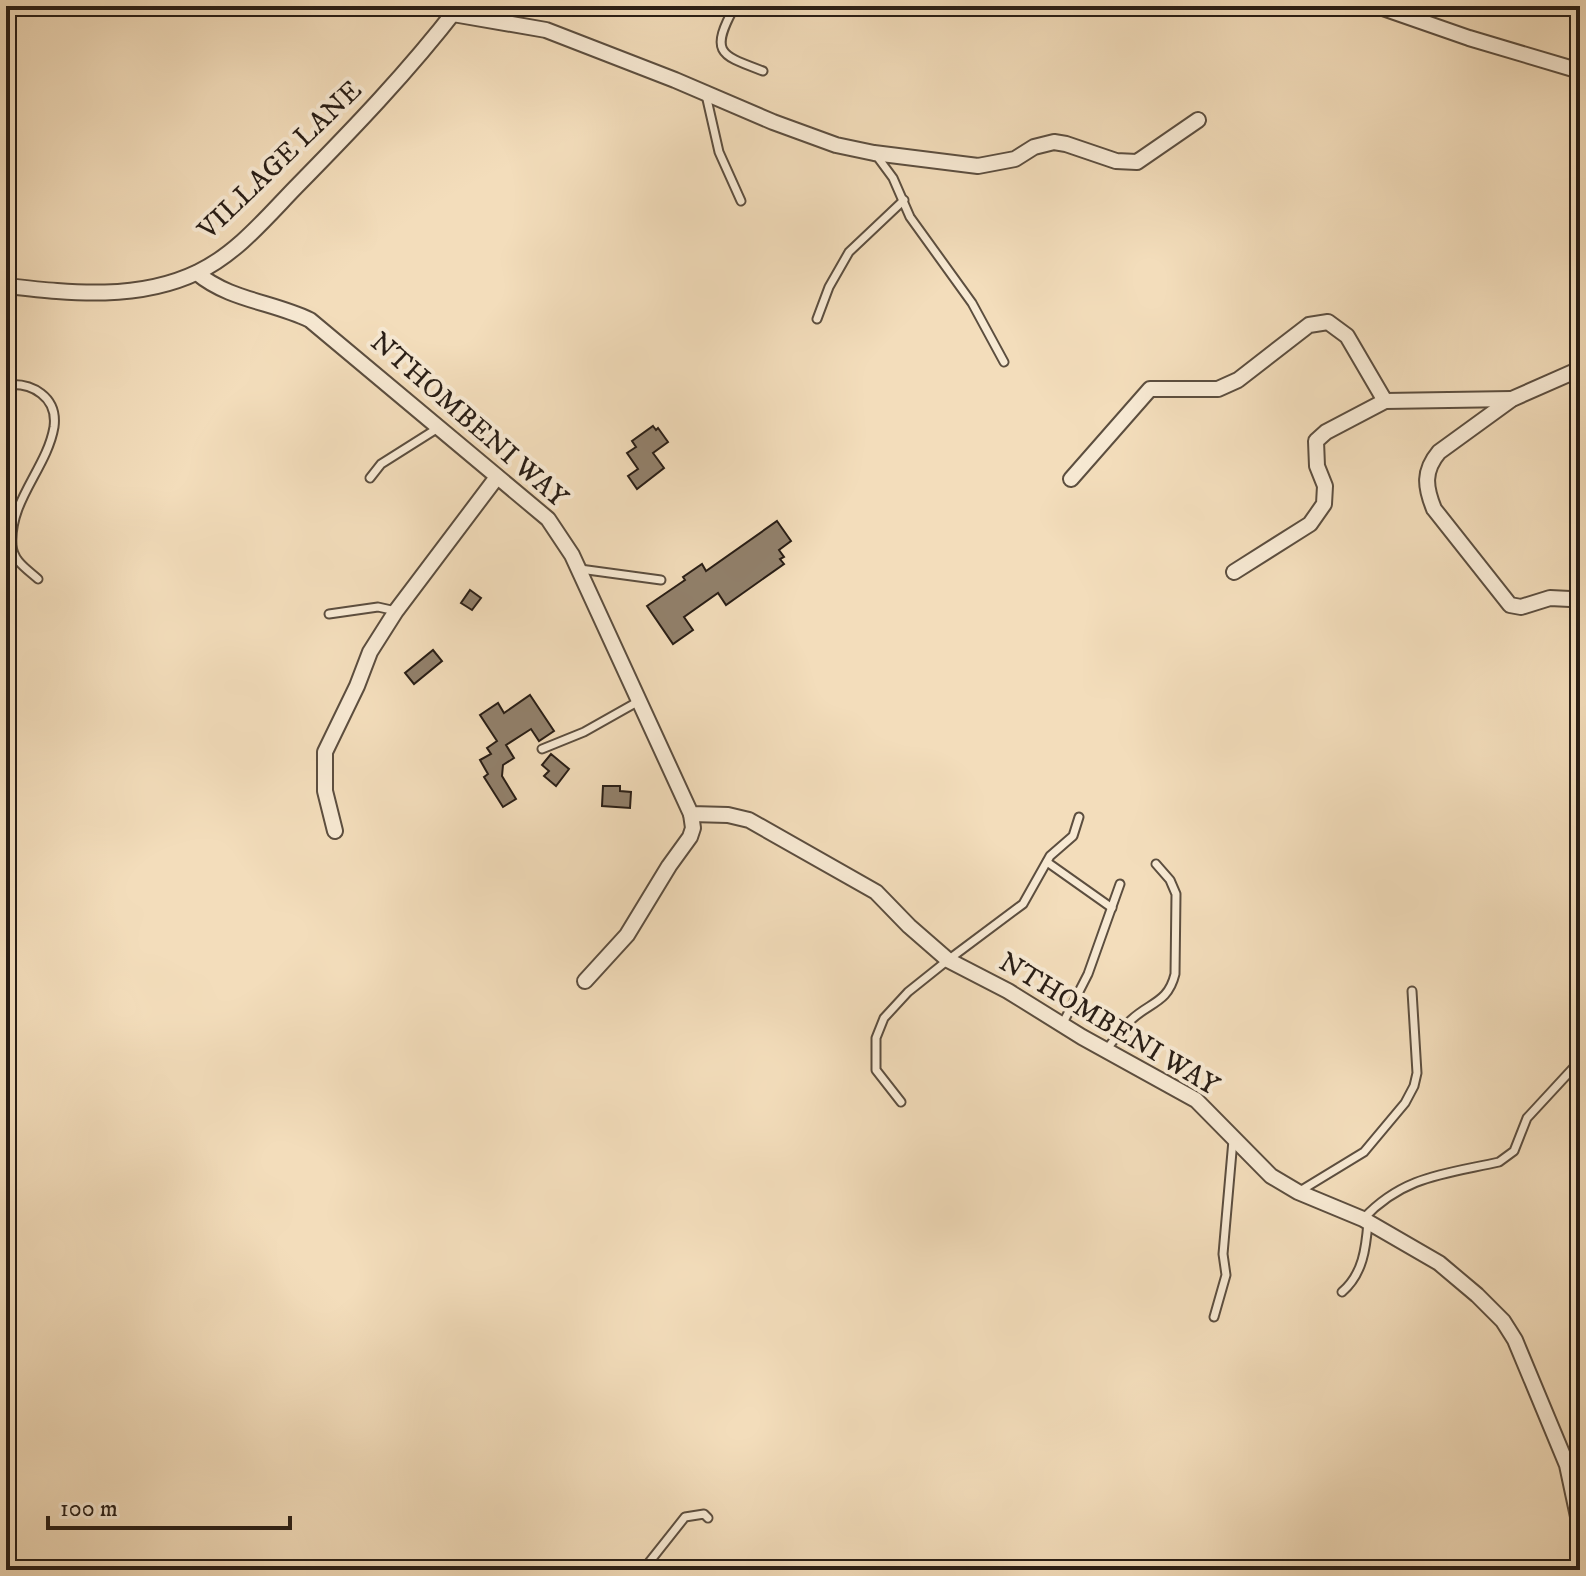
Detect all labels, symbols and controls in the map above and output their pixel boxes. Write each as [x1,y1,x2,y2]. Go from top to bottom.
street label: VILLAGE LANE [190,73,369,248]
street label: NTHOMBENI WAY [363,325,575,516]
street label: NTHOMBENI WAY [993,945,1226,1104]
scale bar [48,1480,290,1530]
text: 100 m [60,1494,118,1524]

